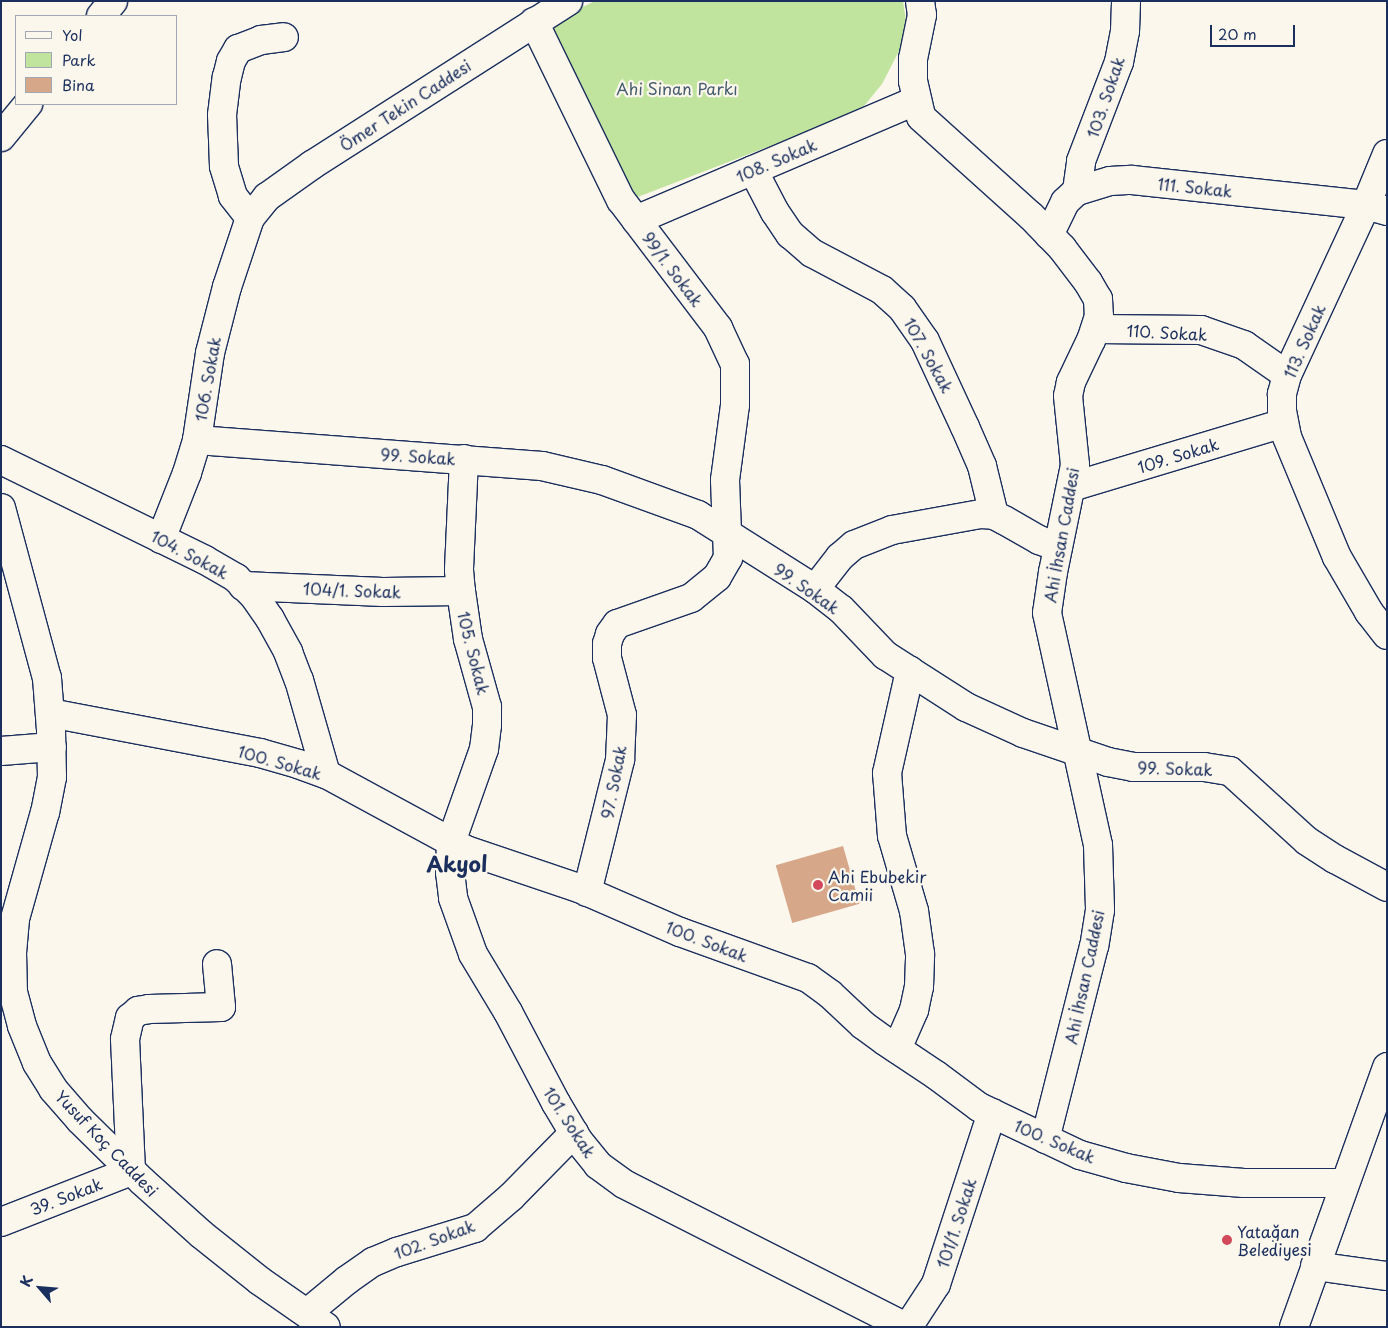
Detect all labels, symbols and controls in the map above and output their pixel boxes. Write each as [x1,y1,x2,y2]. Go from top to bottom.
legend [15,15,178,105]
scale bar [1213,15,1298,47]
text: 20 m [1218,22,1257,45]
text: Yol [62,23,83,46]
text: Park [62,48,96,71]
street label: 103. Sokak [1082,53,1128,141]
street label: Ömer Tekin Caddesi [335,55,475,155]
text: Bina [62,73,94,96]
park label: Ahi Sinan Parkı [616,78,738,98]
street label: 108. Sokak [733,134,819,186]
street label: 111. Sokak [1156,173,1234,201]
street label: 99/1. Sokak [638,227,708,311]
street label: 113. Sokak [1279,300,1329,382]
street label: 107. Sokak [900,314,958,396]
street label: 110. Sokak [1125,320,1209,344]
street label: 106. Sokak [190,335,224,423]
street label: 109. Sokak [1135,434,1221,476]
street label: 99. Sokak [380,444,456,468]
street label: Ahi İhsan Caddesi [1040,465,1082,605]
street label: 104. Sokak [147,525,233,583]
street label: 99. Sokak [770,558,844,618]
street label: 104/1. Sokak [301,579,403,601]
street label: 105. Sokak [454,609,494,697]
street label: 100. Sokak [236,741,324,783]
street label: 97. Sokak [596,744,630,820]
street label: 99. Sokak [1137,757,1213,779]
district label: Akyol [427,850,487,876]
place label: Ahi Ebubekir Camii [828,866,926,904]
marker: Ahi Ebubekir Camii [812,879,824,891]
street label: Ahi İhsan Caddesi [1060,908,1108,1046]
street label: 100. Sokak [663,916,751,966]
street label: 101. Sokak [539,1082,601,1162]
street label: Yusuf Koç Caddesi [51,1086,163,1200]
street label: 100. Sokak [1011,1115,1099,1167]
street label: 39. Sokak [27,1173,105,1219]
street label: 101/1. Sokak [932,1174,980,1272]
street label: 102. Sokak [390,1215,478,1263]
place label: Yatağan Belediyesi [1237,1221,1312,1259]
marker: Yatağan Belediyesi [1221,1234,1233,1246]
north arrow [15,1263,65,1313]
text: K [15,1272,38,1290]

